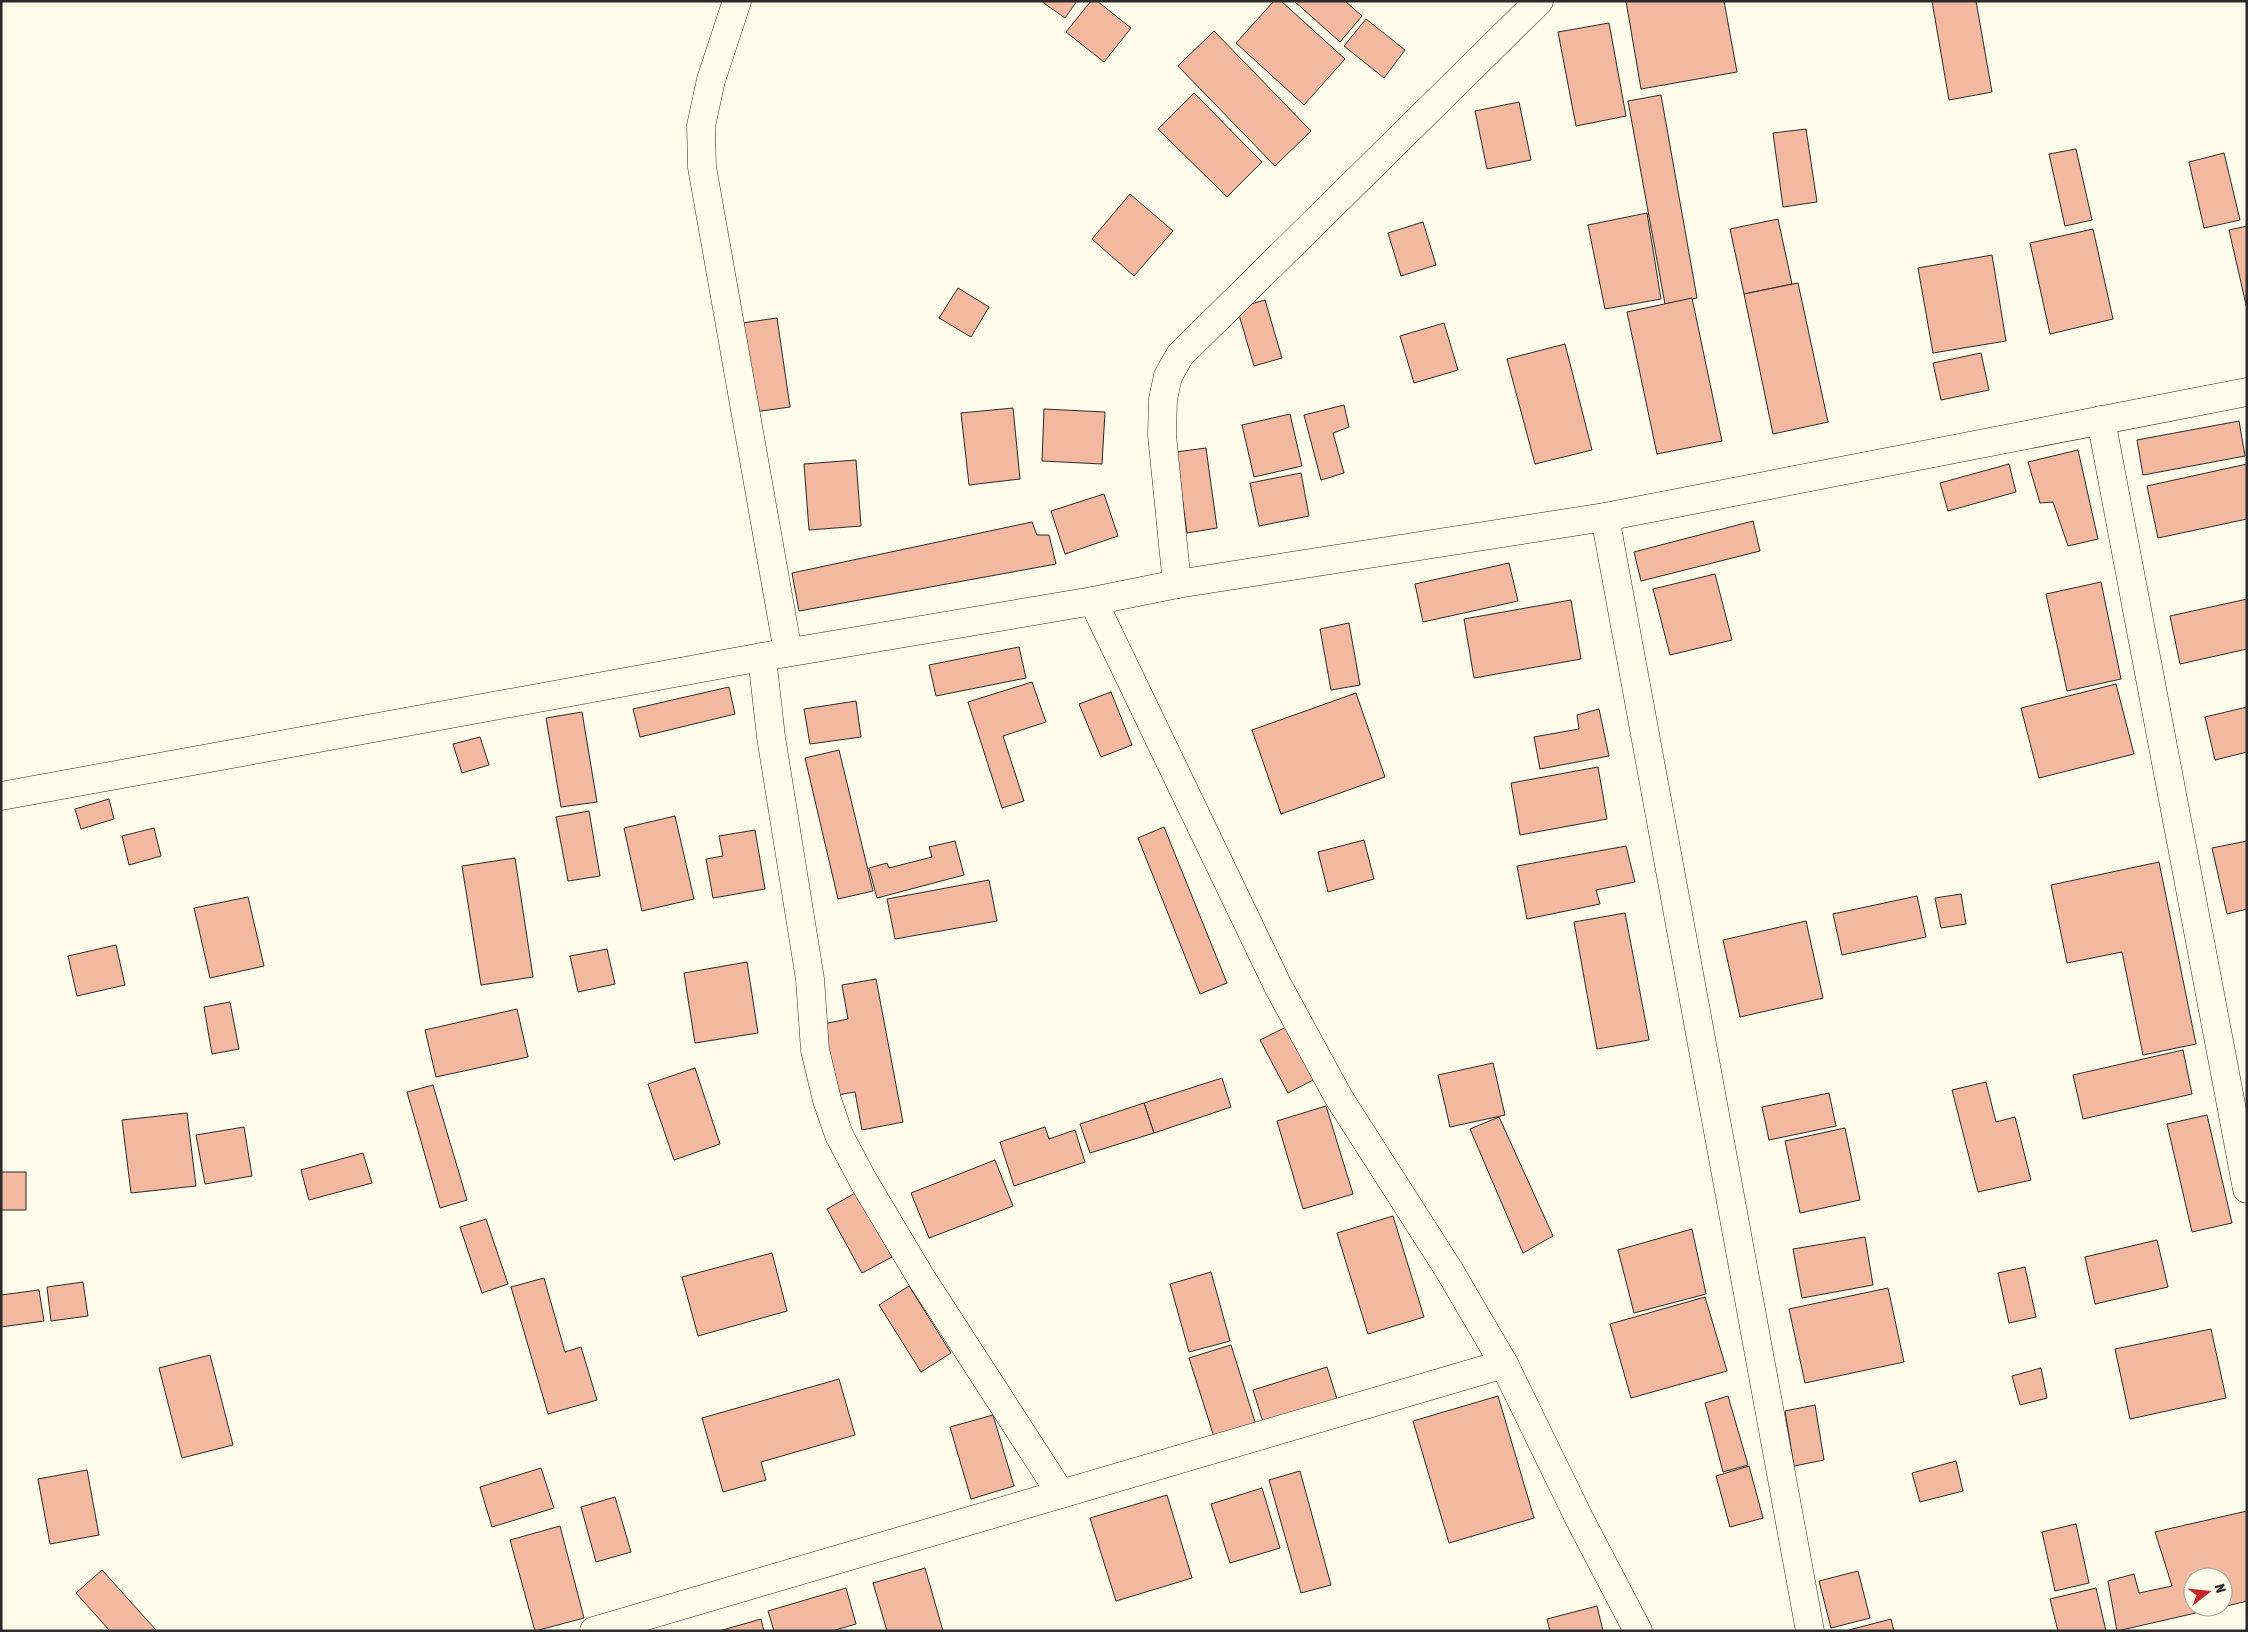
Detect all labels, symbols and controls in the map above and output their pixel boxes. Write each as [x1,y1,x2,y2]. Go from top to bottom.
north arrow [2183,1567,2233,1617]
text: N [2212,1582,2229,1595]

